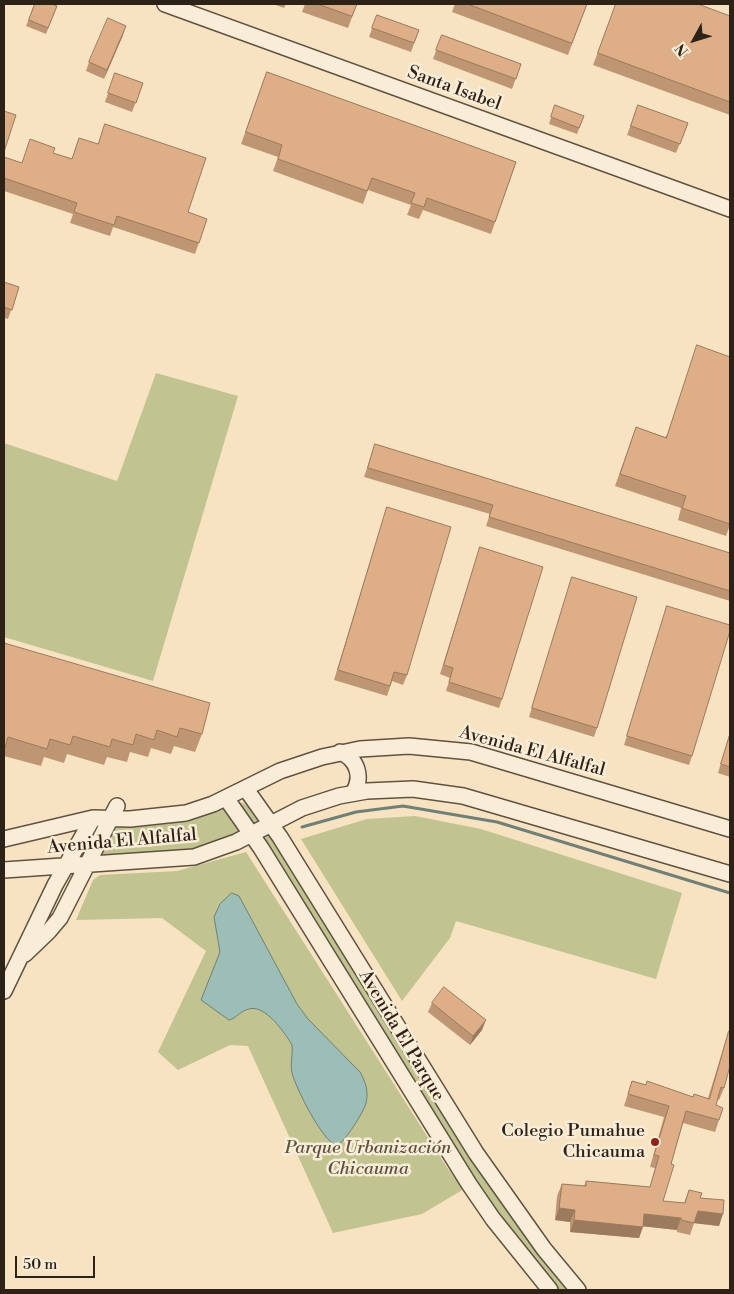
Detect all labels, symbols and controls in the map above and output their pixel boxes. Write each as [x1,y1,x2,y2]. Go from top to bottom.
north arrow [669,15,719,65]
text: N [672,39,693,59]
street label: Santa Isabel [404,62,504,116]
street label: Avenida El Alfalfal [457,722,607,782]
street label: Avenida El Alfalfal [46,825,198,859]
street label: Avenida El Parque [353,967,449,1105]
place label: Colegio Pumahue Chicauma [501,1121,645,1164]
marker: Colegio Pumahue Chicauma [649,1136,661,1148]
park label: Parque Urbanización Chicauma [285,1138,451,1180]
scale bar [18,1246,98,1278]
text: 50 m [23,1255,57,1274]

